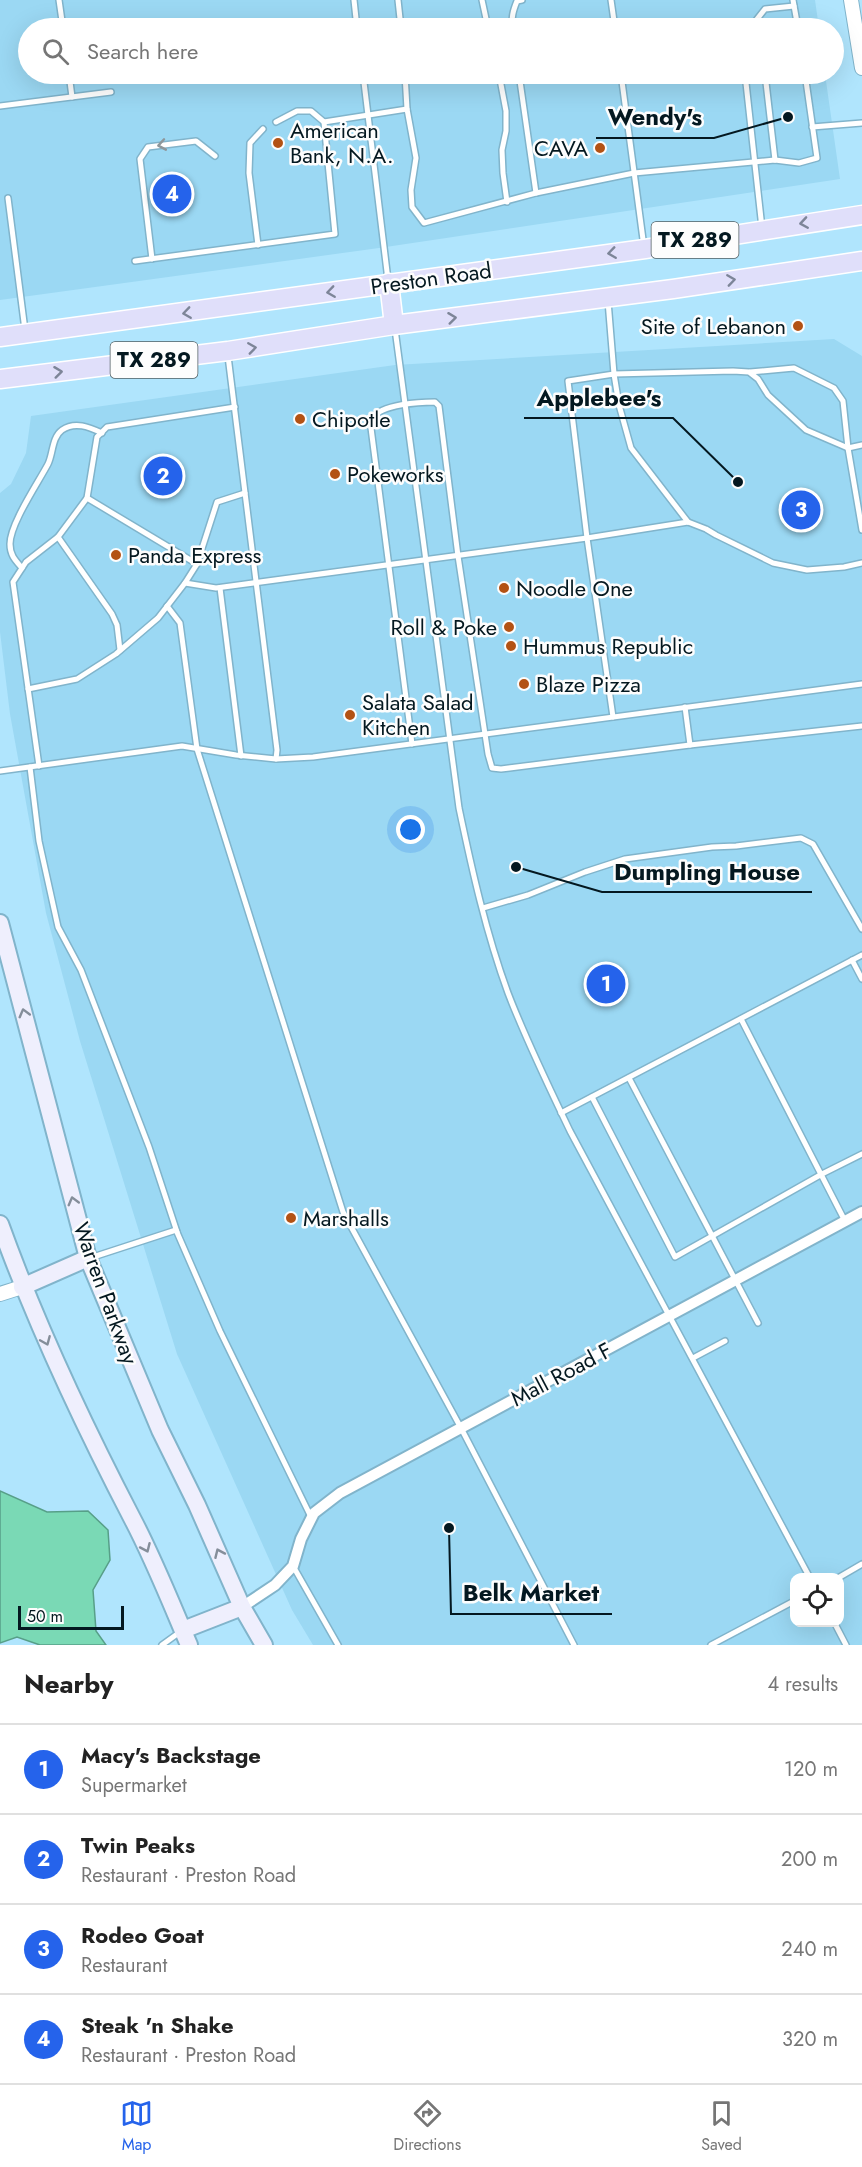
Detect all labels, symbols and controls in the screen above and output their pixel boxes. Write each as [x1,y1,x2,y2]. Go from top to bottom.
search box [18,18,844,84]
icon: search [39,35,72,68]
text: Search here [87,35,198,67]
callout: Wendy's [596,96,714,138]
text: Wendy's [608,99,702,134]
place label: American Bank, N.A. [290,114,394,171]
place label: CAVA [534,132,588,164]
marker: American Bank, N.A. [271,136,285,150]
one-way arrow [157,138,167,151]
marker: CAVA [593,141,607,155]
pin: 4 [152,172,192,216]
one-way arrow [800,217,809,229]
road number: TX 289 [652,222,738,258]
one-way arrow [607,247,616,259]
street label: Preston Road [368,254,494,302]
one-way arrow [726,275,735,287]
one-way arrow [326,285,336,297]
one-way arrow [182,306,192,318]
place label: Site of Lebanon [641,310,786,342]
one-way arrow [448,312,457,324]
marker: Site of Lebanon [791,319,805,333]
road number: TX 289 [110,342,198,378]
one-way arrow [247,342,256,354]
one-way arrow [53,366,63,379]
callout: Applebee's [524,376,673,418]
text: Applebee's [536,380,662,415]
place label: Chipotle [312,403,391,435]
marker: Chipotle [293,412,307,426]
pin: 2 [144,454,182,498]
place label: Pokeworks [347,458,444,490]
marker: Pokeworks [328,467,342,481]
pin: 3 [782,488,820,532]
place label: Panda Express [128,539,262,571]
marker: Panda Express [109,548,123,562]
place label: Noodle One [516,572,633,604]
marker: Noodle One [497,581,511,595]
place label: Roll & Poke [390,611,497,643]
marker: Roll & Poke [502,620,516,634]
place label: Hummus Republic [523,630,693,662]
marker: Hummus Republic [504,639,518,653]
place label: Blaze Pizza [536,668,641,700]
marker: Blaze Pizza [517,677,531,691]
place label: Salata Salad Kitchen [362,686,474,743]
marker: Salata Salad Kitchen [343,708,357,722]
your location [396,815,425,844]
callout: Dumpling House [602,850,812,892]
text: Dumpling House [614,854,800,889]
pin: 1 [586,962,626,1006]
one-way arrow [18,1008,31,1018]
one-way arrow [68,1197,81,1207]
place label: Marshalls [303,1202,389,1234]
marker: Marshalls [284,1211,298,1225]
street label: Warren Parkway [65,1217,147,1369]
street label: Mall Road F [505,1334,617,1414]
one-way arrow [39,1335,51,1346]
one-way arrow [138,1542,150,1553]
one-way arrow [214,1549,226,1560]
callout: Belk Market [451,1572,612,1614]
map controls [790,1573,844,1627]
button: locate [790,1573,844,1627]
text: Belk Market [463,1575,599,1610]
scale bar [18,1603,124,1630]
text: 50 m [27,1605,63,1628]
text: Nearby [24,1665,113,1703]
text: 4 results [767,1670,838,1699]
text: Macy's Backstage [81,1739,261,1771]
text: 1 [38,1755,49,1784]
text: 120 m [784,1755,838,1784]
text: Supermarket [81,1771,187,1800]
text: Twin Peaks [81,1829,195,1861]
text: 2 [37,1845,50,1874]
text: 200 m [781,1845,838,1874]
text: Restaurant · Preston Road [81,1861,296,1890]
text: Rodeo Goat [81,1919,204,1951]
text: 3 [37,1935,50,1964]
text: 240 m [781,1935,838,1964]
text: Restaurant [81,1951,167,1980]
text: Steak 'n Shake [81,2009,234,2041]
text: 4 [37,2025,50,2054]
text: 320 m [782,2025,838,2054]
text: Restaurant · Preston Road [81,2041,296,2070]
tab: Map [120,2097,153,2156]
tab: Directions [393,2097,461,2156]
tab: Saved [701,2097,742,2156]

